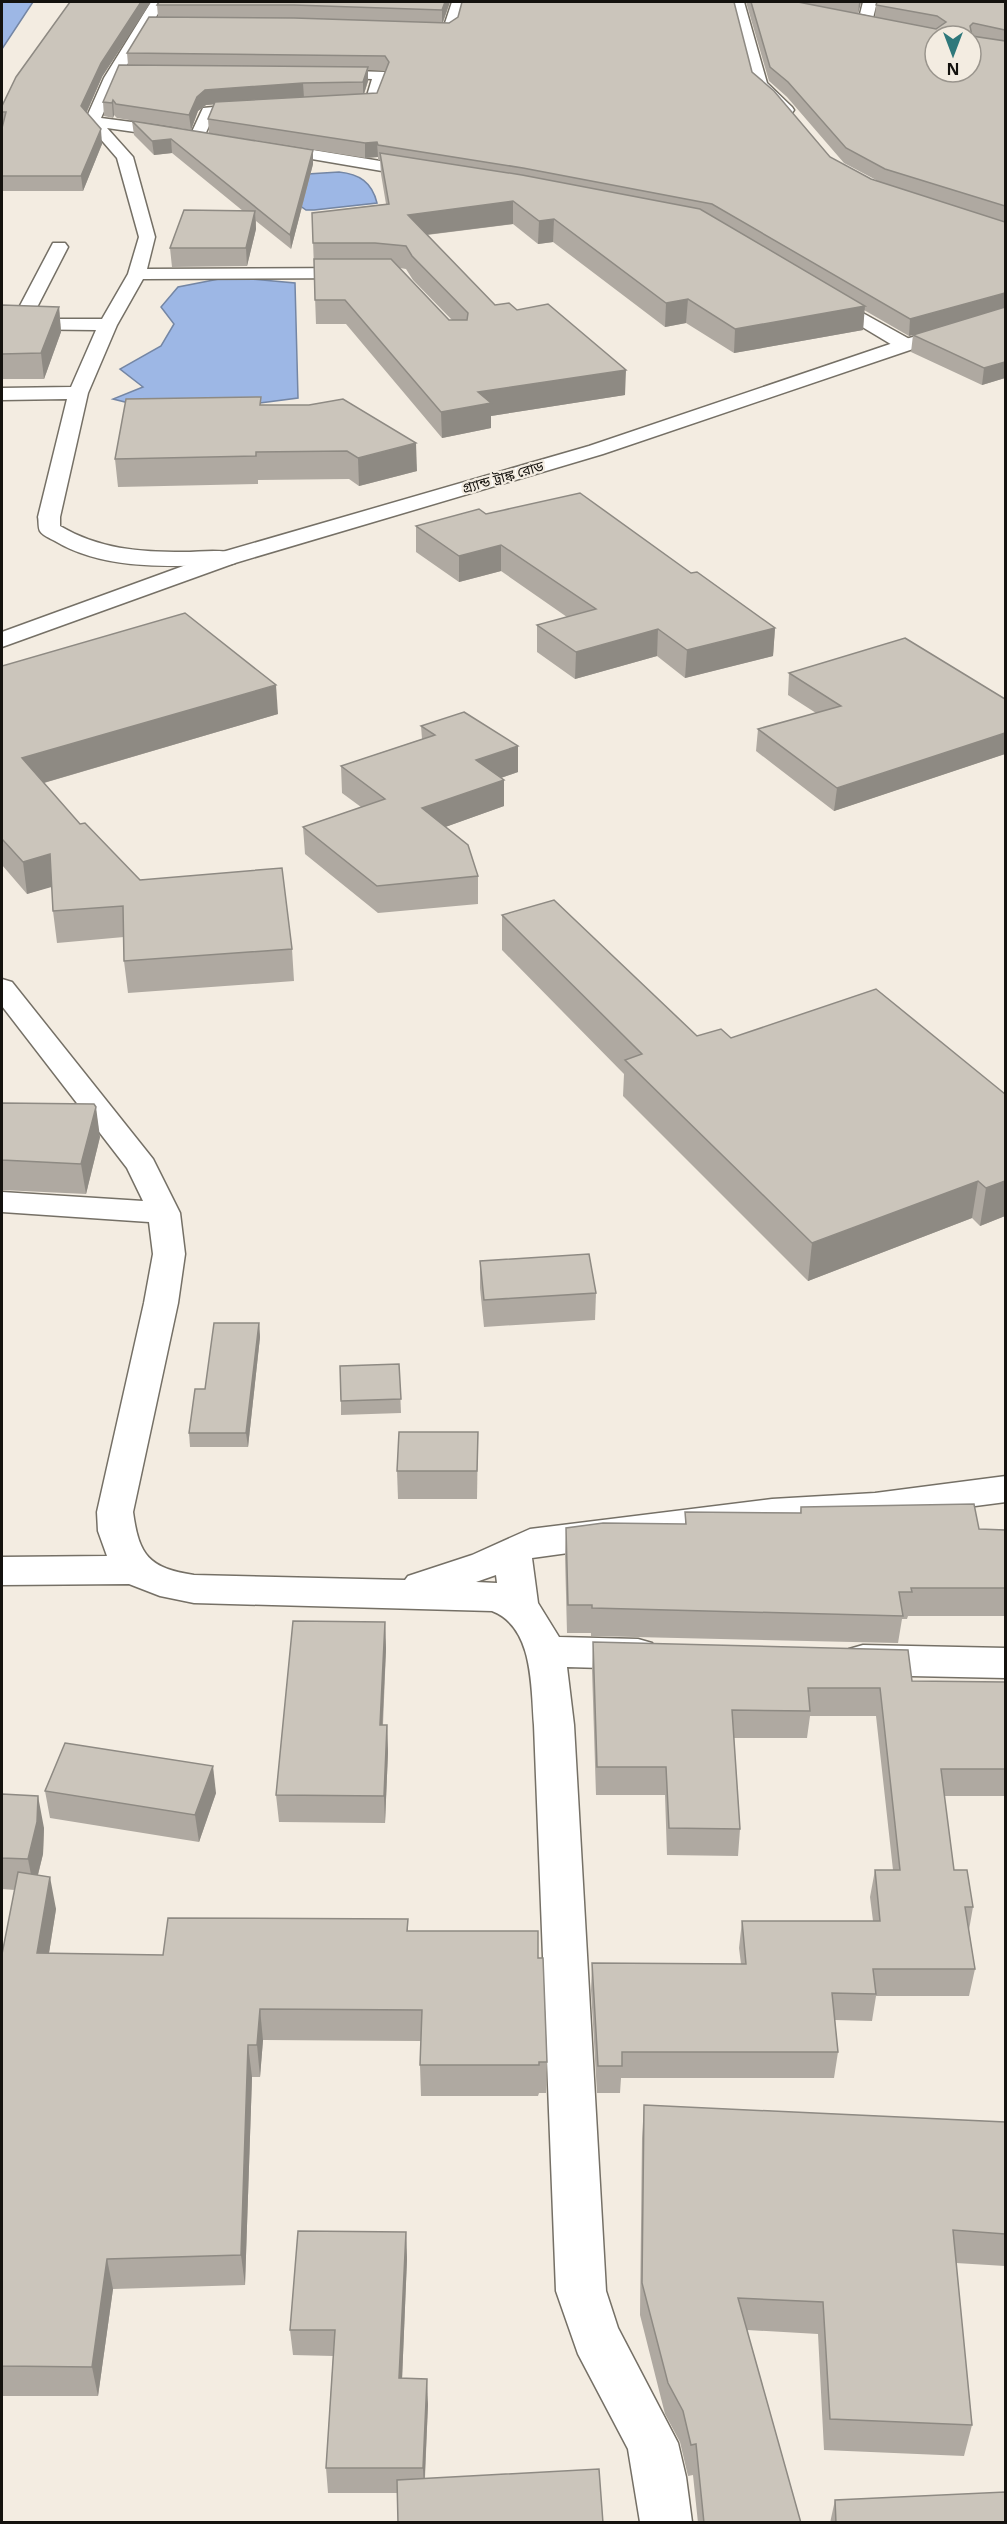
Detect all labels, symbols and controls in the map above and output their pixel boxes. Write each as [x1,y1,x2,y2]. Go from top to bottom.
north arrow [923,24,983,84]
text: N [946,58,960,80]
street label: গ্র্যান্ড ট্রাঙ্ক রোড [460,456,547,497]

